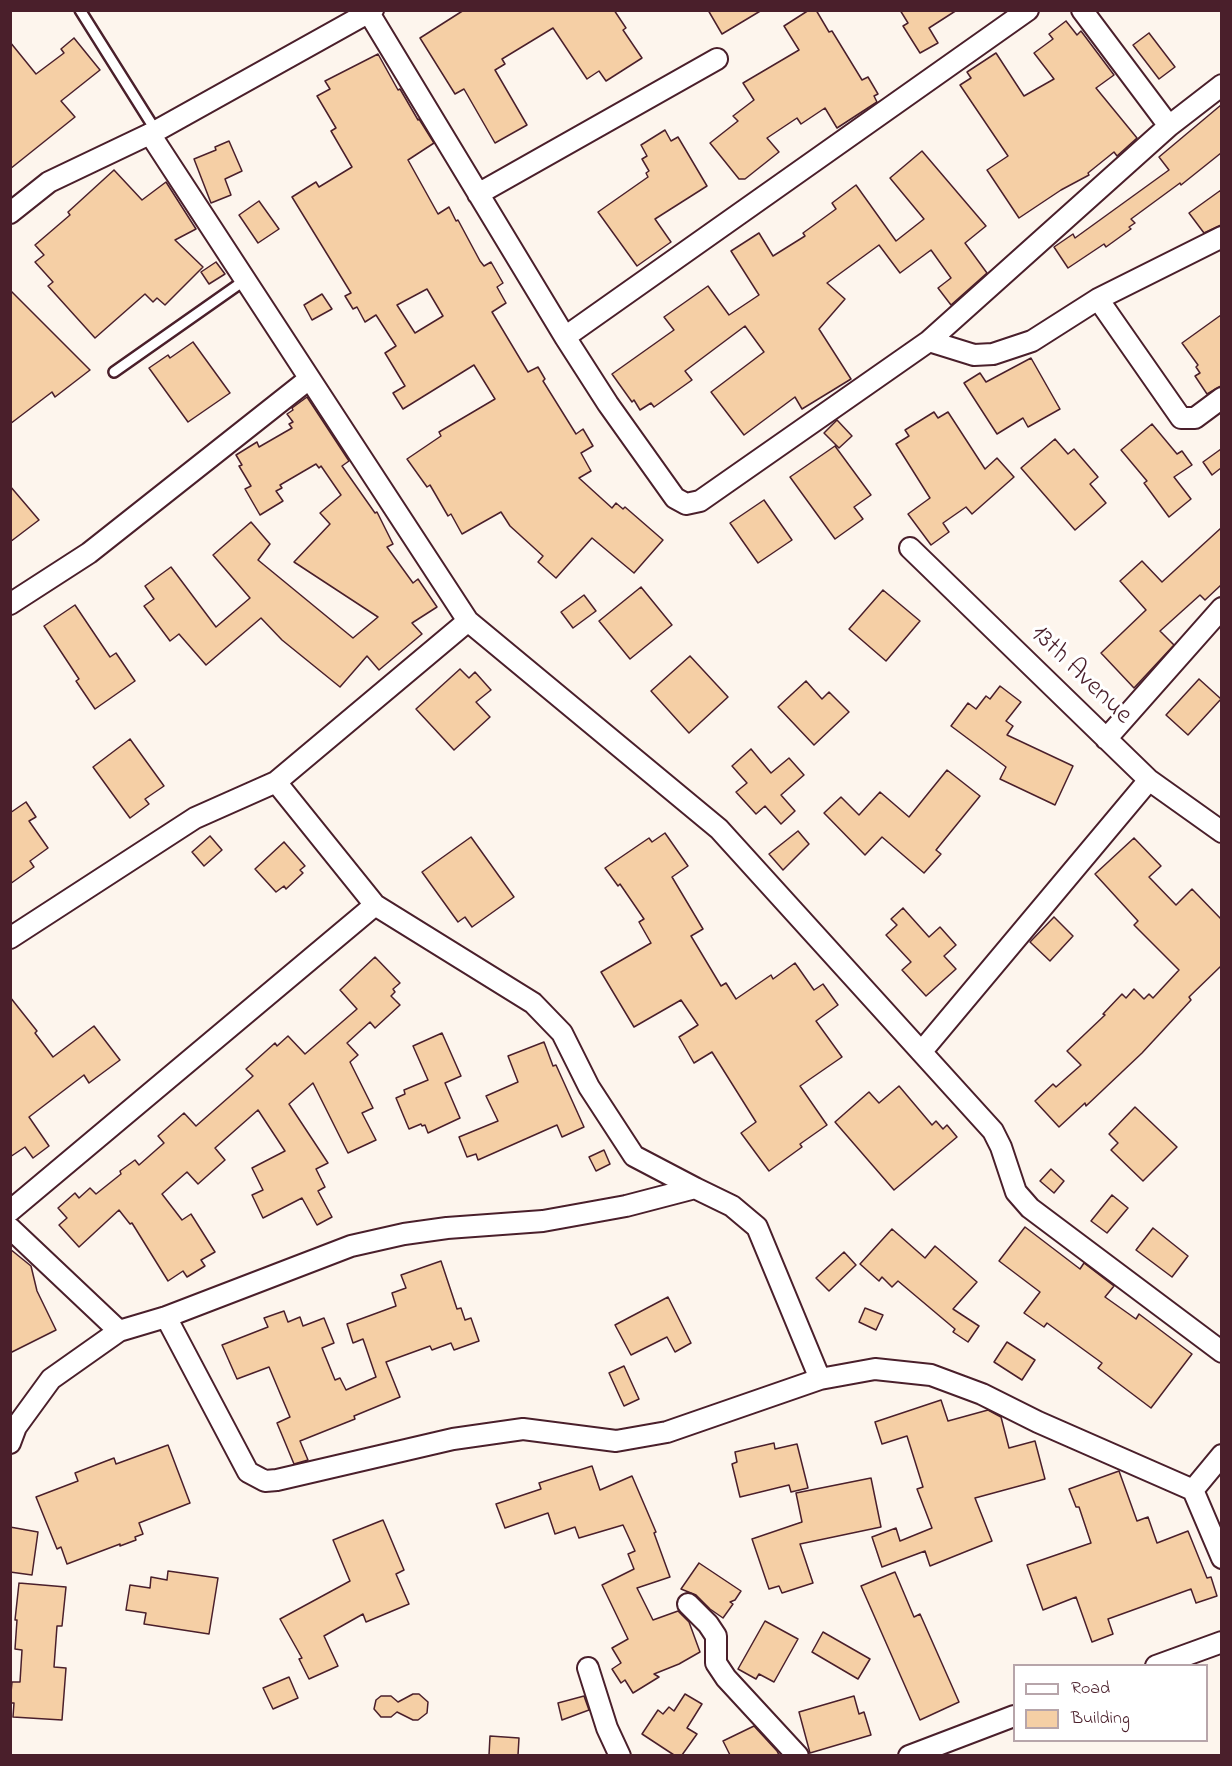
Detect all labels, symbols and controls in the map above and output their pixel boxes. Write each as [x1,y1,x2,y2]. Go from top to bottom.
street label: 13th Avenue [1022,620,1138,732]
legend [1013,1664,1208,1742]
text: Road [1071,1676,1110,1702]
text: Building [1071,1706,1130,1732]

